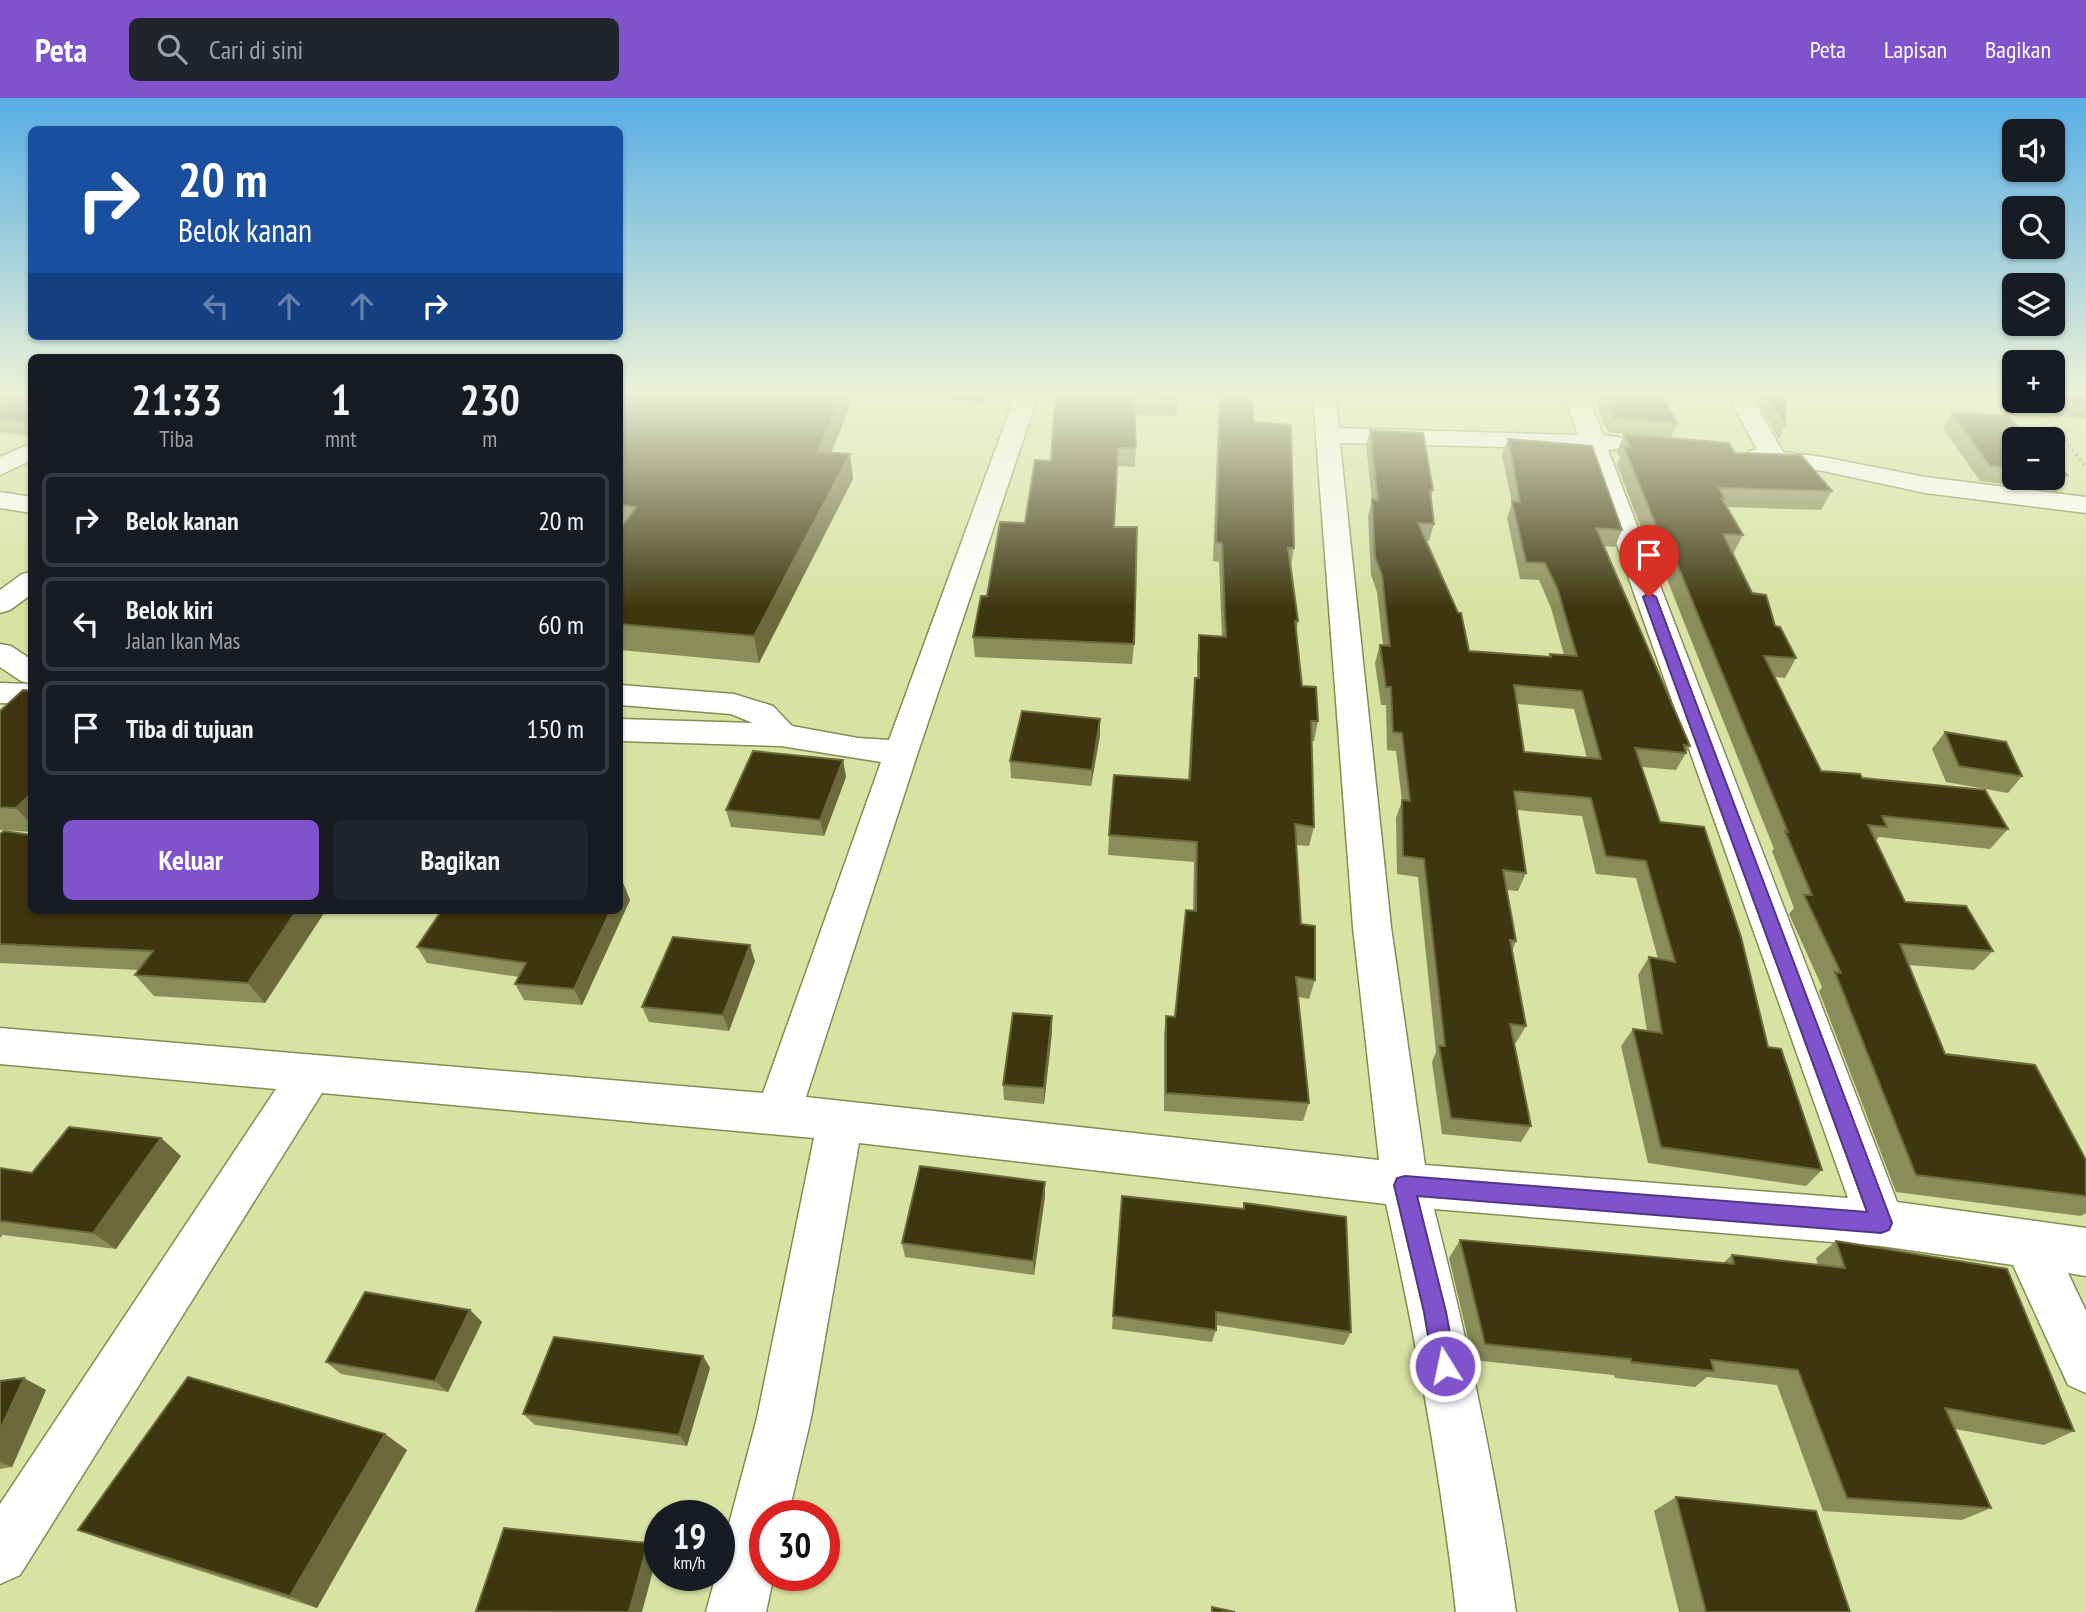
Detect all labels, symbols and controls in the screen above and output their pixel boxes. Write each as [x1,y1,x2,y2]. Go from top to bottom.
search box [129,18,619,81]
text: Peta [35,28,87,71]
icon: search [153,30,191,68]
text: Cari di sini [209,33,303,66]
text: Peta [1810,34,1846,65]
text: Lapisan [1884,34,1947,65]
text: Bagikan [1985,34,2051,65]
map controls [2002,119,2065,490]
button: sound [2002,119,2065,182]
text: 20 m [178,147,267,211]
icon: right [63,154,154,245]
button: search [2002,196,2065,259]
text: Belok kanan [178,209,312,251]
button: layers [2002,273,2065,336]
icon: left [197,287,235,325]
icon: ahead [270,287,308,325]
icon: ahead [343,287,381,325]
icon: right [416,287,454,325]
button: + [2002,350,2065,413]
text: 21:33 [131,372,222,427]
text: 1 [331,372,351,427]
text: 230 [460,372,520,427]
text: Tiba [159,424,194,453]
text: mnt [325,424,357,453]
text: m [482,424,497,453]
button: − [2002,427,2065,490]
icon: right [67,501,105,539]
text: Belok kanan [126,504,239,537]
text: 20 m [538,504,584,537]
pin [1619,525,1679,597]
icon: arrive [1630,536,1668,574]
text: Belok kiri [126,593,213,626]
icon: left [67,605,105,643]
text: 60 m [538,608,584,641]
text: Jalan Ikan Mas [126,626,240,655]
icon: arrive [67,709,105,747]
text: Tiba di tujuan [126,712,254,745]
text: 150 m [526,712,584,745]
button: Keluar [63,820,319,900]
button: Bagikan [333,820,588,900]
position arrow [1408,1329,1482,1403]
speed limit sign: 30 [749,1500,840,1591]
text: 19 [673,1513,706,1559]
text: km/h [674,1551,705,1574]

